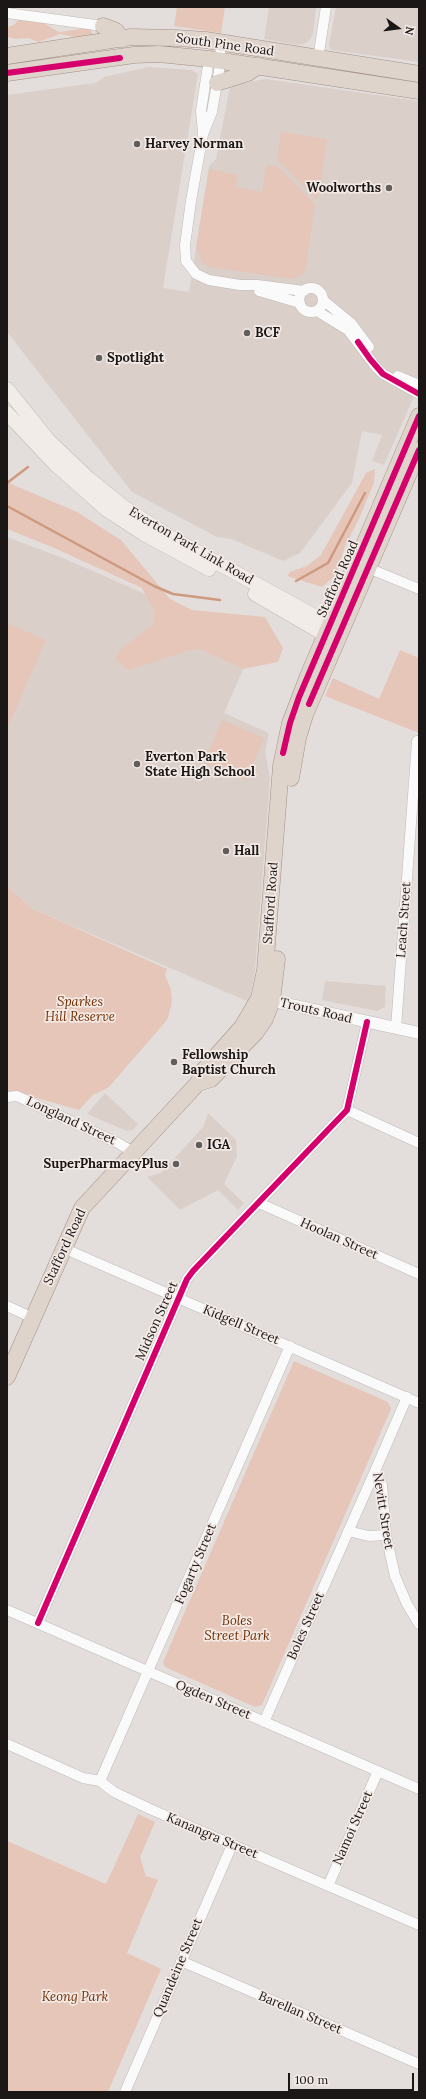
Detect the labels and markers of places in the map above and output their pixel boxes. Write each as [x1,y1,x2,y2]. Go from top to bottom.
place label: Harvey Norman [145,136,243,152]
marker: Harvey Norman [132,139,142,149]
place label: Woolworths [306,180,381,196]
marker: Woolworths [384,183,394,193]
place label: BCF [255,325,280,341]
marker: BCF [242,328,252,338]
place label: Spotlight [107,350,164,366]
marker: Spotlight [94,353,104,363]
place label: Everton Park State High School [145,749,255,780]
marker: Everton Park State High School [132,759,142,769]
place label: Hall [234,843,259,859]
marker: Hall [221,846,231,856]
place label: Fellowship Baptist Church [182,1047,276,1078]
marker: Fellowship Baptist Church [169,1057,179,1067]
place label: IGA [207,1137,230,1153]
marker: IGA [194,1140,204,1150]
place label: SuperPharmacyPlus [43,1156,168,1172]
marker: SuperPharmacyPlus [171,1159,181,1169]

